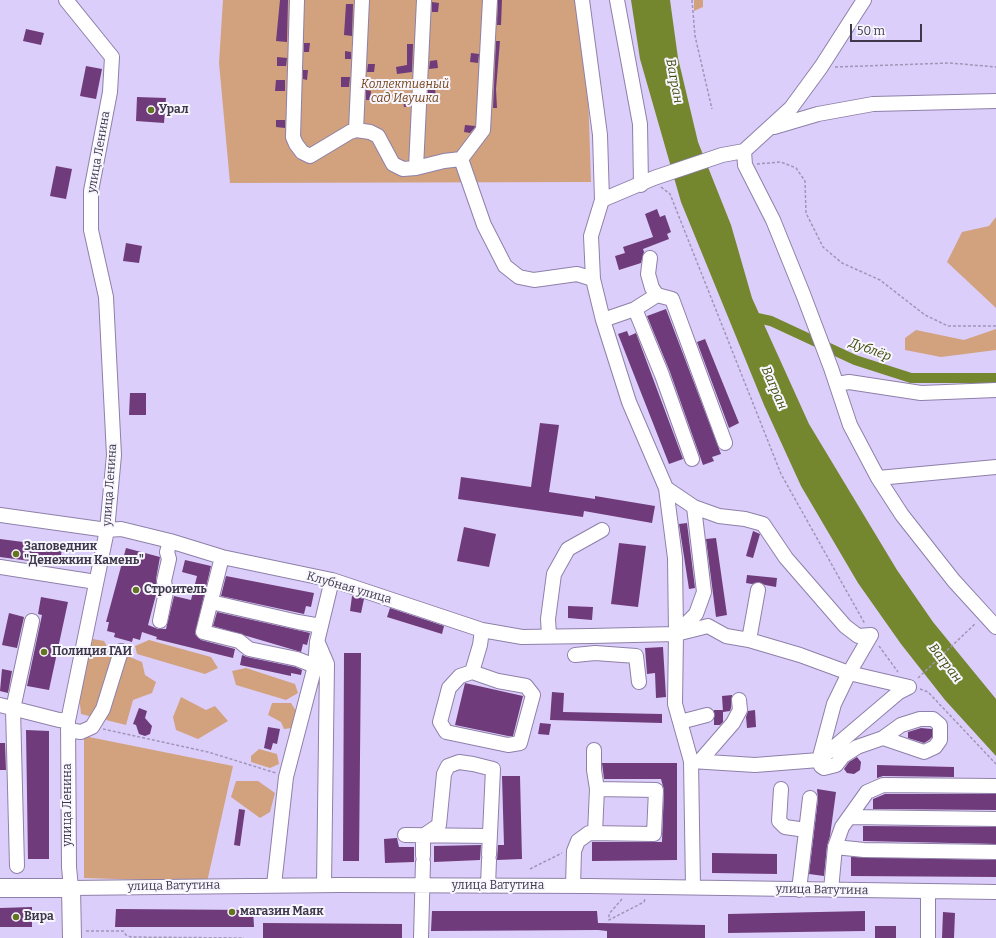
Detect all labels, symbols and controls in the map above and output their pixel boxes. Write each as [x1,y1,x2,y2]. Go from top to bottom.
scale bar [852,16,924,42]
text: 50 m [857,24,885,38]
water label: Вагран [662,57,686,105]
park label: Коллективный сад Ивушка [361,78,449,106]
place label: Урал [159,103,189,117]
marker: Урал [146,105,156,115]
street label: улица Ленина [85,110,113,194]
water label: Дублёр [847,335,893,365]
water label: Вагран [758,364,790,412]
street label: улица Ленина [100,443,120,527]
place label: Заповедник "Денежкин Камень" [24,540,144,568]
marker: Заповедник "Денежкин Камень" [11,549,21,559]
street label: Клубная улица [305,569,393,607]
place label: Строитель [144,583,207,597]
marker: Строитель [131,585,141,595]
water label: Вагран [925,640,965,686]
place label: Полиция ГАИ [52,645,132,659]
marker: Полиция ГАИ [39,647,49,657]
street label: улица Ленина [61,764,75,846]
street label: улица Ватутина [128,878,220,894]
street label: улица Ватутина [452,879,544,893]
street label: улица Ватутина [776,882,868,898]
place label: магазин Маяк [240,905,324,919]
marker: магазин Маяк [227,907,237,917]
place label: Вира [24,910,54,924]
marker: Вира [11,912,21,922]

